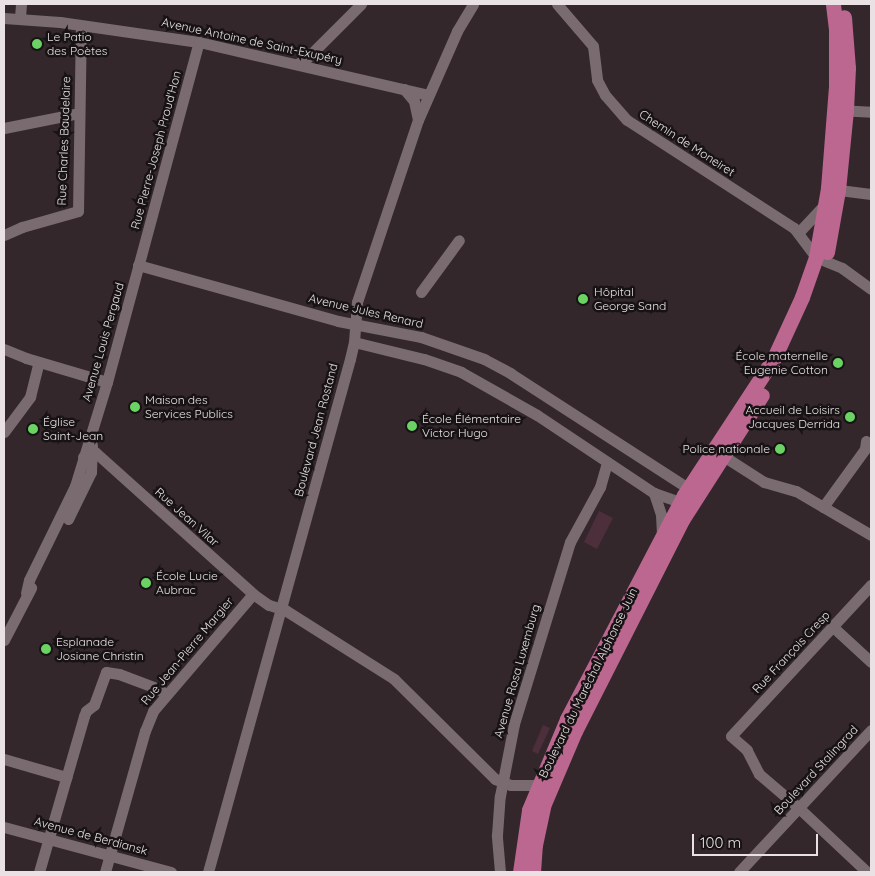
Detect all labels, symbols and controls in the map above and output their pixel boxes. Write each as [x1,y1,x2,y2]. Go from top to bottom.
street label: Avenue Antoine de Saint-Exupéry [160,15,344,67]
place label: Le Patio des Poètes [47,30,107,58]
marker: Le Patio des Poètes [31,38,43,50]
street label: Rue Pierre-Joseph Proud'Hon [128,69,184,231]
street label: Rue Charles Baudelaire [55,76,73,206]
street label: Chemin de Moneiret [636,107,738,179]
street label: Avenue Louis Pergaud [79,281,127,403]
place label: Hôpital George Sand [594,285,666,313]
street label: Avenue Jules Renard [307,291,425,331]
marker: Hôpital George Sand [576,292,590,306]
place label: École maternelle Eugenie Cotton [736,349,828,377]
marker: École maternelle Eugenie Cotton [832,357,844,369]
street label: Boulevard Jean Rostand [291,362,341,498]
place label: Maison des Services Publics [145,393,233,421]
marker: Maison des Services Publics [129,401,141,413]
place label: Accueil de Loisirs Jacques Derrida [746,403,840,431]
marker: Accueil de Loisirs Jacques Derrida [844,411,856,423]
place label: École Élémentaire Victor Hugo [422,412,521,440]
place label: Église Saint-Jean [43,415,103,443]
marker: École Élémentaire Victor Hugo [406,420,418,432]
marker: Église Saint-Jean [27,423,39,435]
place label: Police nationale [682,442,770,456]
marker: Police nationale [774,443,786,455]
street label: Rue Jean Vilar [152,484,222,550]
place label: École Lucie Aubrac [156,569,218,597]
marker: École Lucie Aubrac [140,577,152,589]
street label: Boulevard du Maréchal Alphonse Juin [536,586,640,780]
street label: Rue Jean-Pierre Margier [138,594,236,708]
street label: Avenue Rosa Luxemburg [491,602,543,740]
street label: Rue François Cresp [749,608,833,696]
place label: Esplanade Josiane Christin [56,635,144,663]
marker: Esplanade Josiane Christin [40,643,52,655]
street label: Boulevard Stalingrad [771,722,861,818]
street label: Avenue de Berdiansk [33,814,149,858]
scale bar [695,824,821,856]
text: 100 m [700,833,741,852]

